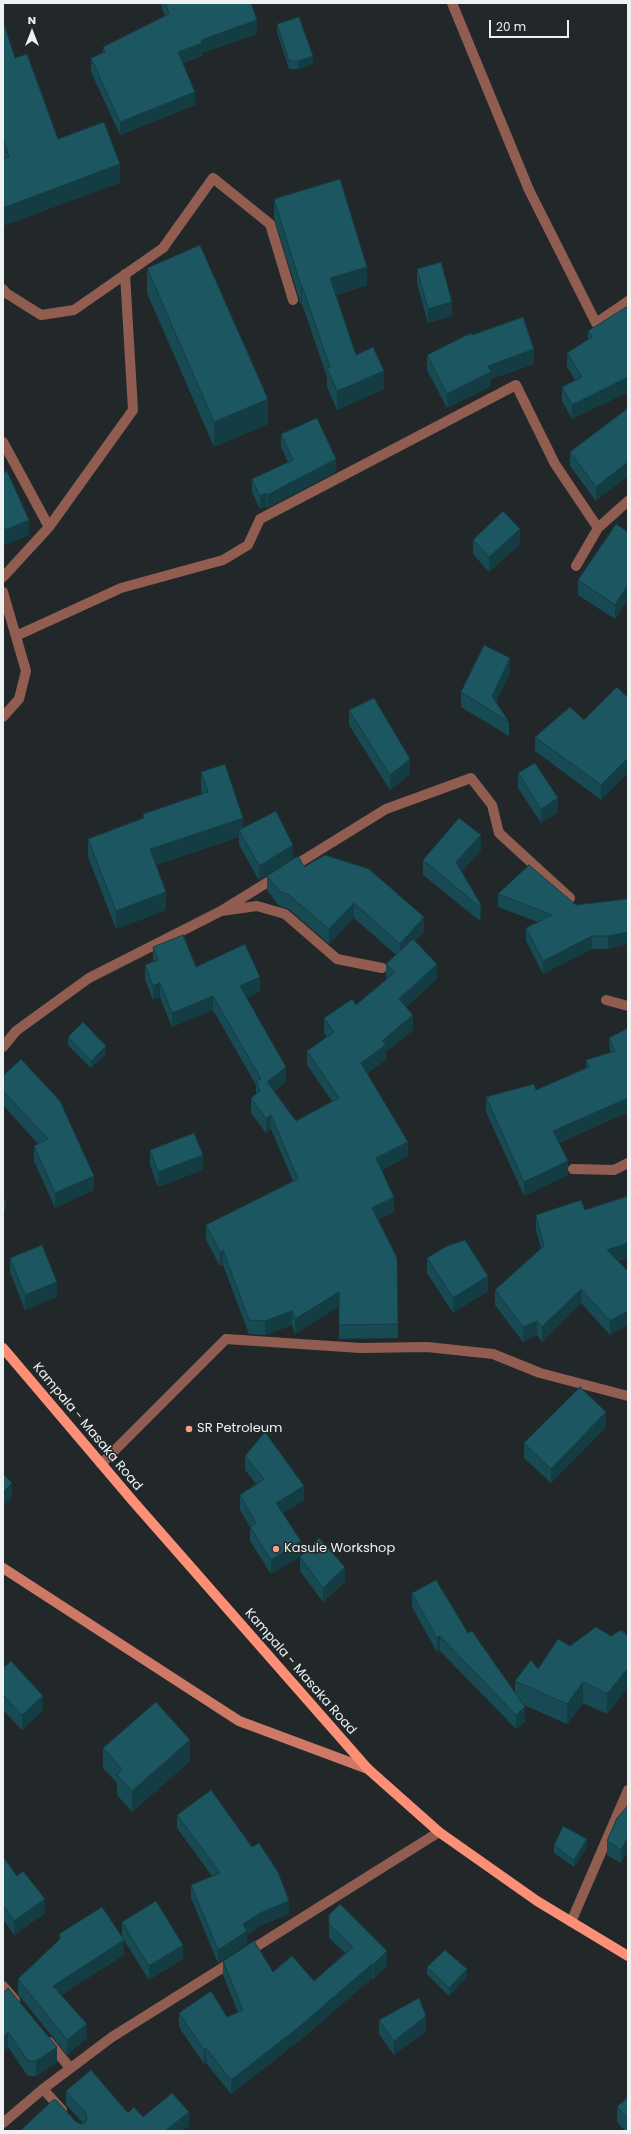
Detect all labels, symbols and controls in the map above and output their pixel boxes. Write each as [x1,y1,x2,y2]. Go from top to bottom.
north arrow [12,12,52,52]
text: N [28,12,36,28]
scale bar [491,12,571,38]
text: 20 m [496,18,526,35]
street label: Kampala - Masaka Road [29,1360,145,1494]
place label: SR Petroleum [197,1421,282,1437]
marker: SR Petroleum [184,1424,194,1434]
place label: Kasule Workshop [284,1541,395,1557]
marker: Kasule Workshop [271,1544,281,1554]
street label: Kampala - Masaka Road [241,1606,359,1738]

